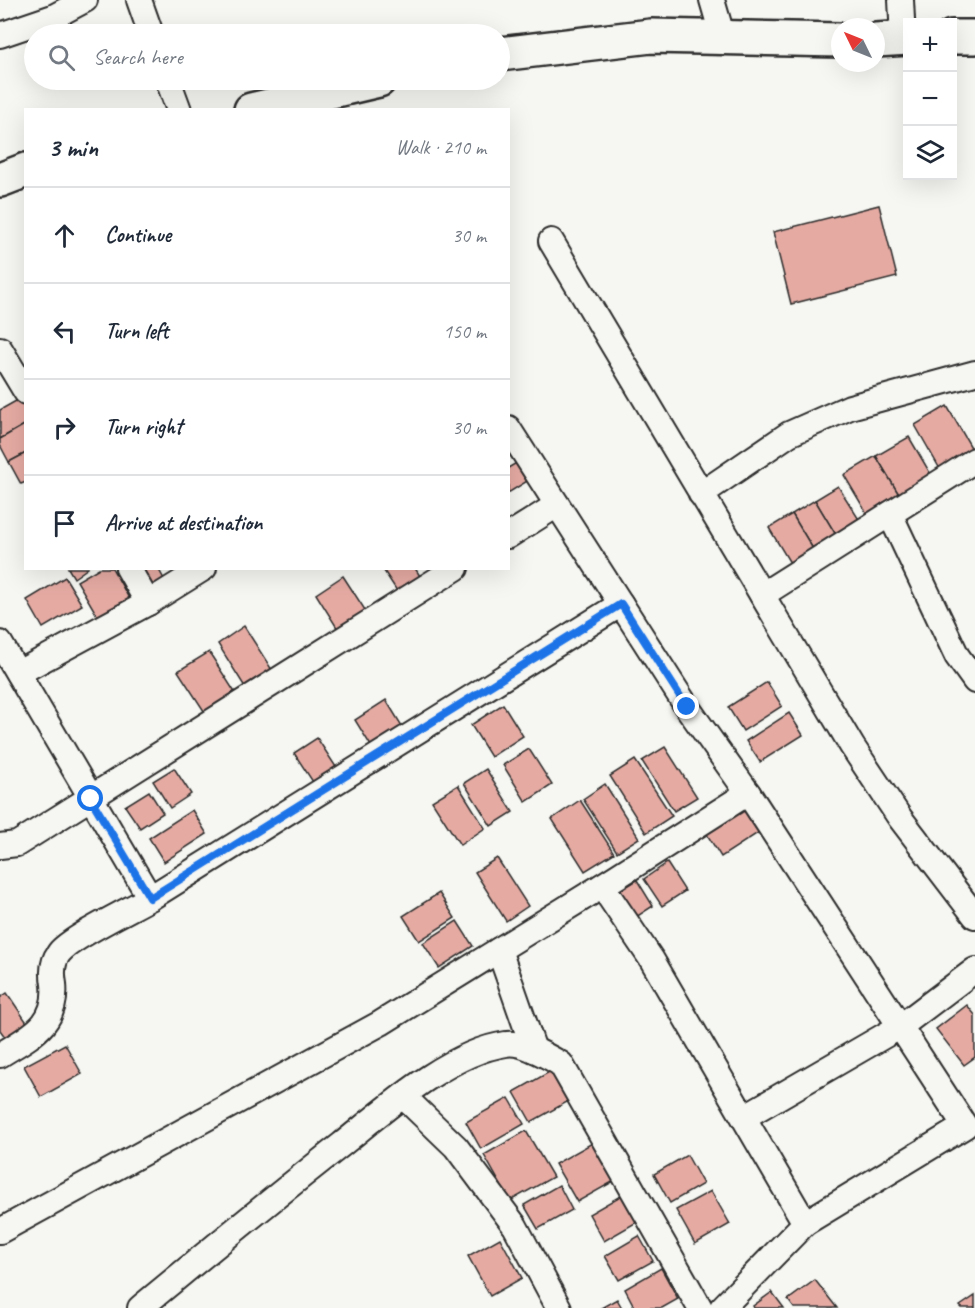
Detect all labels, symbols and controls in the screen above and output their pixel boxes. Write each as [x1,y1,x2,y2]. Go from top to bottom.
north arrow [831,18,885,72]
map controls [903,18,957,180]
button: + [903,18,957,72]
search box [24,24,510,90]
icon: search [45,41,78,74]
text: Search here [93,43,183,71]
button: − [903,72,957,126]
button: layers [903,126,957,180]
text: 3 min [48,131,98,164]
text: Walk · 210 m [396,135,486,160]
icon: ahead [48,219,81,252]
text: Continue [105,221,171,249]
text: 30 m [452,223,486,248]
icon: left [48,315,81,348]
text: Turn left [105,317,169,345]
text: 150 m [443,319,486,344]
icon: right [48,411,81,444]
text: Turn right [105,413,182,441]
text: 30 m [452,415,486,440]
icon: arrive [48,507,81,540]
text: Arrive at destination [105,509,262,537]
route end [673,693,699,719]
route start [77,785,103,811]

